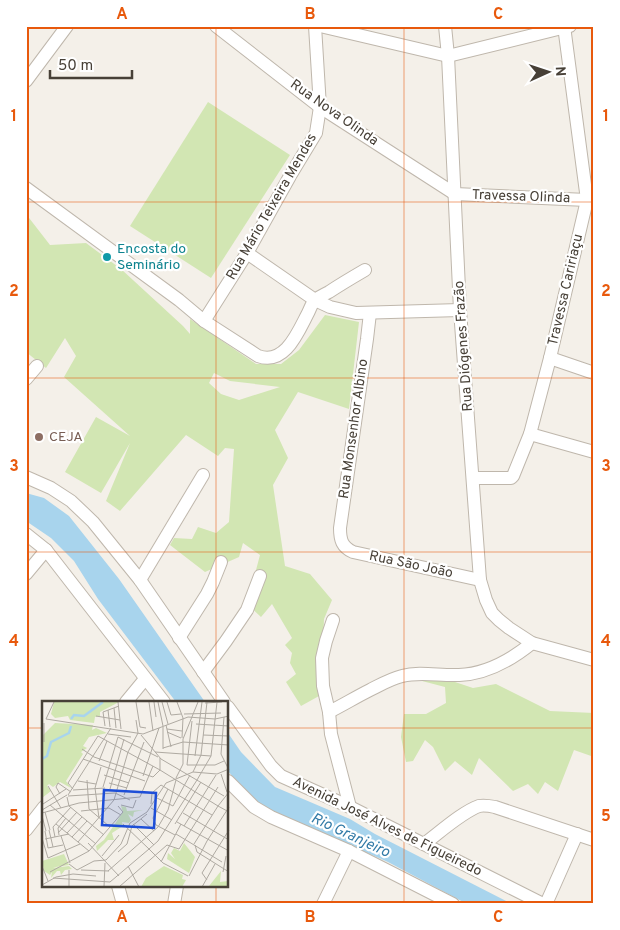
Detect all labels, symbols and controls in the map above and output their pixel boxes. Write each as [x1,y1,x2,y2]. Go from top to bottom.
text: A [116,5,128,25]
text: B [304,5,316,25]
text: C [493,5,503,25]
scale bar [50,48,132,80]
north arrow [522,48,572,98]
text: 50 m [58,57,93,76]
text: N [551,66,568,77]
street label: Rua Nova Olinda [287,76,381,150]
text: 1 [11,107,17,127]
text: 1 [603,107,609,127]
street label: Rua Mário Teixeira Mendes [223,131,321,283]
street label: Travessa Olinda [472,187,570,207]
street label: Travessa Caririaçu [545,232,587,348]
place label: Encosta do Seminário [117,241,186,274]
marker: Encosta do Seminário [101,251,113,263]
street label: Rua Diógenes Frazão [451,280,477,412]
text: 2 [9,282,19,302]
text: 2 [601,282,611,302]
street label: Rua Monsenhor Albino [336,358,372,500]
place label: CEJA [49,429,83,446]
marker: CEJA [33,431,45,443]
text: 3 [9,457,19,477]
text: 3 [601,457,611,477]
street label: Rua São João [368,548,455,582]
text: 4 [9,632,19,652]
text: 4 [601,632,611,652]
inset map [42,701,229,888]
street label: Avenida José Alves de Figueiredo [290,774,485,880]
text: 5 [9,807,19,827]
text: 5 [601,807,611,827]
water label: Rio Granjeiro [308,809,392,863]
text: A [116,908,128,928]
text: B [304,908,316,928]
text: C [493,908,503,928]

